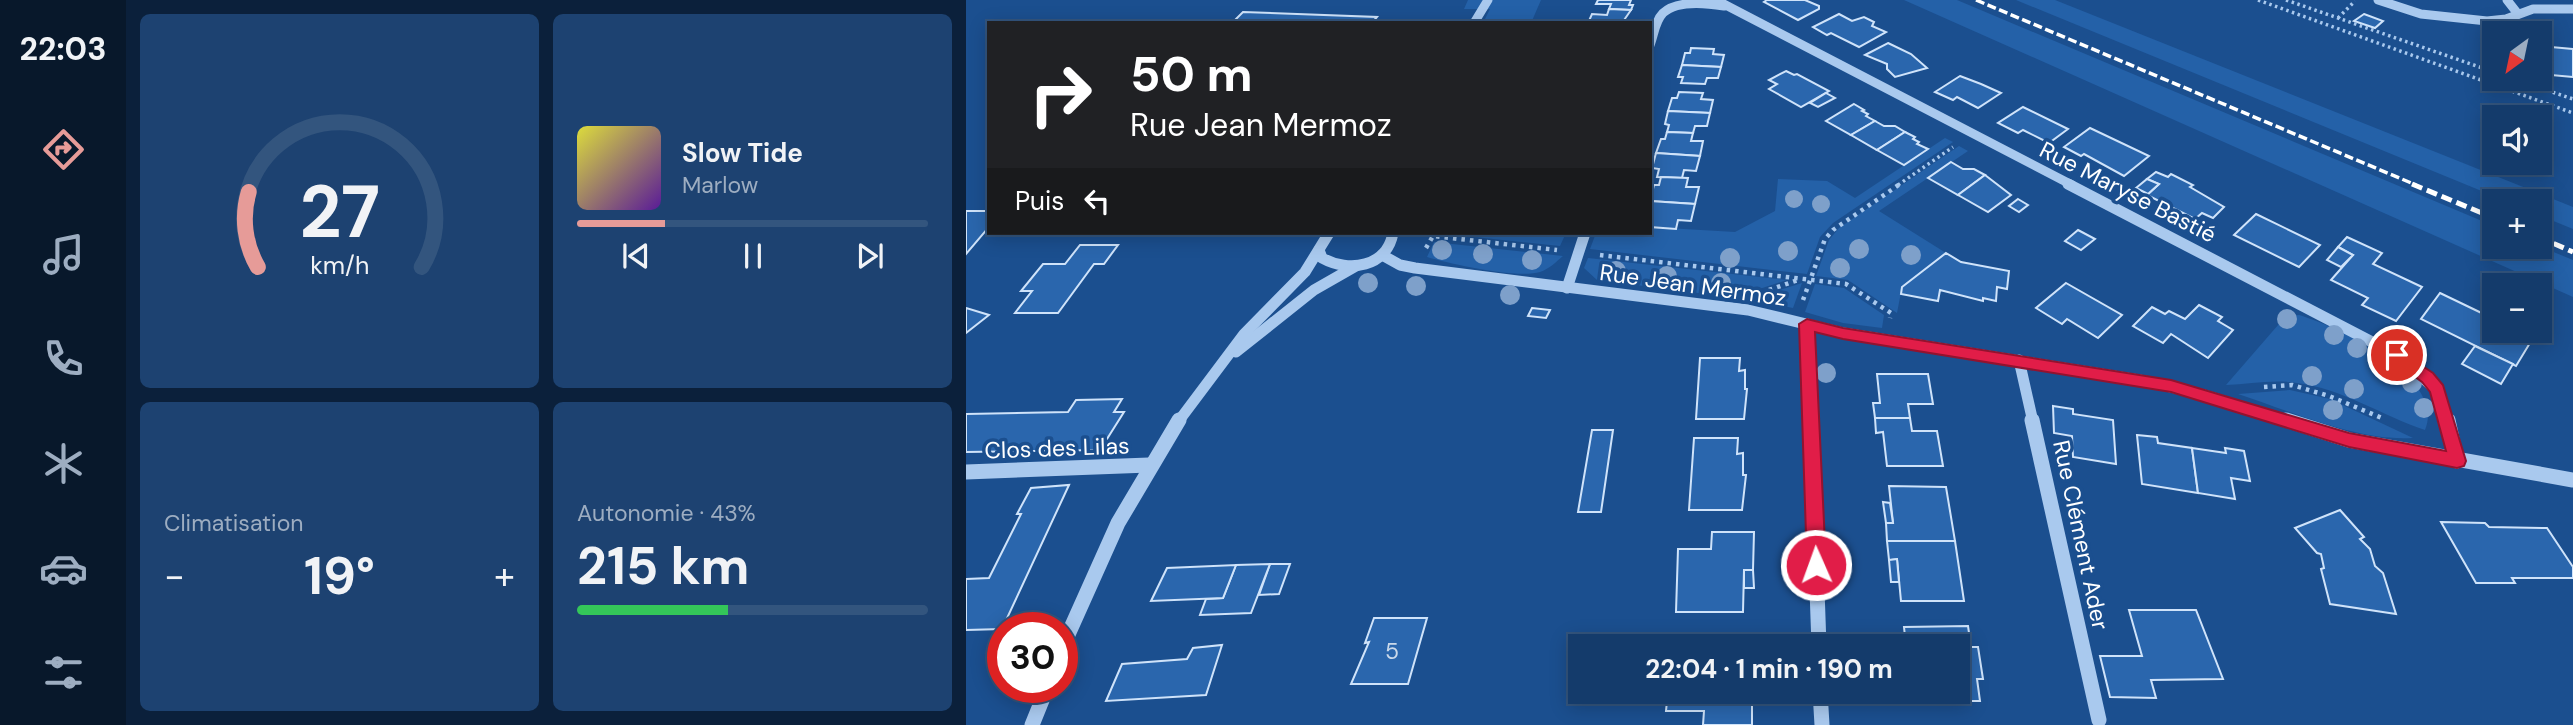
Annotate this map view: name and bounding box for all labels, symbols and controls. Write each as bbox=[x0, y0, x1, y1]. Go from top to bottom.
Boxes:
north arrow bbox=[2482, 21, 2552, 91]
map controls bbox=[2482, 21, 2552, 343]
text: 22:03 bbox=[20, 28, 106, 70]
text: 50 m bbox=[1130, 42, 1253, 106]
icon: right bbox=[1015, 49, 1106, 140]
text: Rue Jean Mermoz bbox=[1130, 104, 1392, 146]
button: sound bbox=[2482, 105, 2552, 175]
icon: directions bbox=[39, 125, 88, 174]
street label: Rue Maryse Bastié bbox=[2035, 135, 2221, 249]
text: Slow Tide bbox=[682, 136, 803, 170]
text: 27 bbox=[299, 165, 380, 260]
text: Marlow bbox=[682, 170, 758, 200]
icon: left bbox=[1078, 182, 1116, 220]
text: Puis bbox=[1015, 184, 1064, 218]
button: + bbox=[2482, 189, 2552, 259]
icon: music bbox=[39, 230, 88, 279]
icon: previous bbox=[617, 237, 655, 275]
icon: pause bbox=[734, 237, 772, 275]
icon: next bbox=[851, 237, 889, 275]
text: km/h bbox=[310, 249, 369, 282]
street label: Rue Jean Mermoz bbox=[1598, 257, 1788, 313]
button: − bbox=[2482, 273, 2552, 343]
pin bbox=[2367, 325, 2427, 385]
icon: phone bbox=[39, 334, 88, 383]
icon: arrive bbox=[2378, 336, 2416, 374]
street label: Clos des Lilas bbox=[984, 430, 1130, 466]
street label: Rue Clément Ader bbox=[2046, 437, 2116, 633]
icon: climate bbox=[39, 439, 88, 488]
text: Autonomie · 43% bbox=[577, 498, 755, 528]
text: Climatisation bbox=[164, 508, 303, 538]
position arrow bbox=[1779, 528, 1853, 602]
text: 215 km bbox=[577, 532, 749, 600]
text: 19° bbox=[304, 542, 375, 610]
icon: car bbox=[39, 544, 88, 593]
text: − bbox=[164, 551, 185, 601]
text: + bbox=[494, 551, 515, 601]
speed limit sign: 30 bbox=[987, 612, 1078, 703]
house number: 5 bbox=[1385, 636, 1399, 666]
icon: filters bbox=[39, 648, 88, 697]
text: 22:04 · 1 min · 190 m bbox=[1645, 652, 1893, 686]

